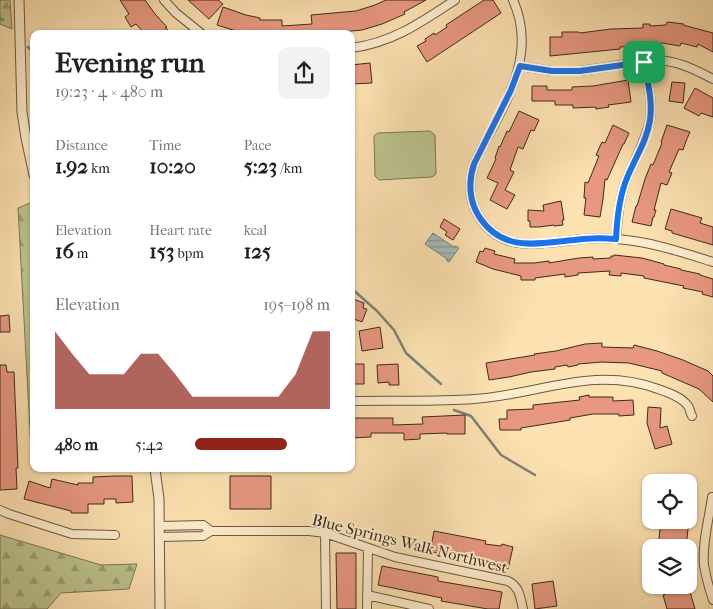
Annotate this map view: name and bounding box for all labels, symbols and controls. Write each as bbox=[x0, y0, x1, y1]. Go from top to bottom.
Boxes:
pin bbox=[623, 41, 665, 83]
text: Evening run bbox=[55, 46, 205, 79]
button: share bbox=[278, 47, 330, 99]
icon: arrive bbox=[630, 48, 658, 76]
text: 19:23 · 4 × 480 m bbox=[55, 82, 163, 101]
text: Distance bbox=[55, 137, 108, 154]
text: Time bbox=[149, 137, 181, 154]
text: Pace bbox=[244, 137, 272, 154]
text: 1.92 bbox=[55, 154, 88, 178]
text: 10:20 bbox=[149, 154, 196, 178]
text: 5:23 bbox=[244, 154, 277, 178]
text: km bbox=[88, 160, 110, 177]
text: /km bbox=[277, 160, 303, 177]
text: Elevation bbox=[55, 222, 112, 239]
text: Heart rate bbox=[149, 222, 212, 239]
text: kcal bbox=[244, 222, 267, 239]
text: 16 bbox=[55, 239, 74, 263]
text: 153 bbox=[149, 239, 174, 263]
text: 125 bbox=[244, 239, 271, 263]
text: m bbox=[74, 245, 88, 262]
text: bpm bbox=[174, 245, 204, 262]
text: Elevation bbox=[55, 295, 120, 314]
text: 195–198 m bbox=[263, 295, 330, 314]
text: 480 m bbox=[55, 435, 98, 454]
text: 5:42 bbox=[135, 435, 163, 454]
map controls bbox=[642, 474, 697, 594]
button: locate bbox=[642, 474, 697, 529]
street label: Blue Springs Walk Northwest bbox=[310, 510, 510, 577]
button: layers bbox=[642, 539, 697, 594]

